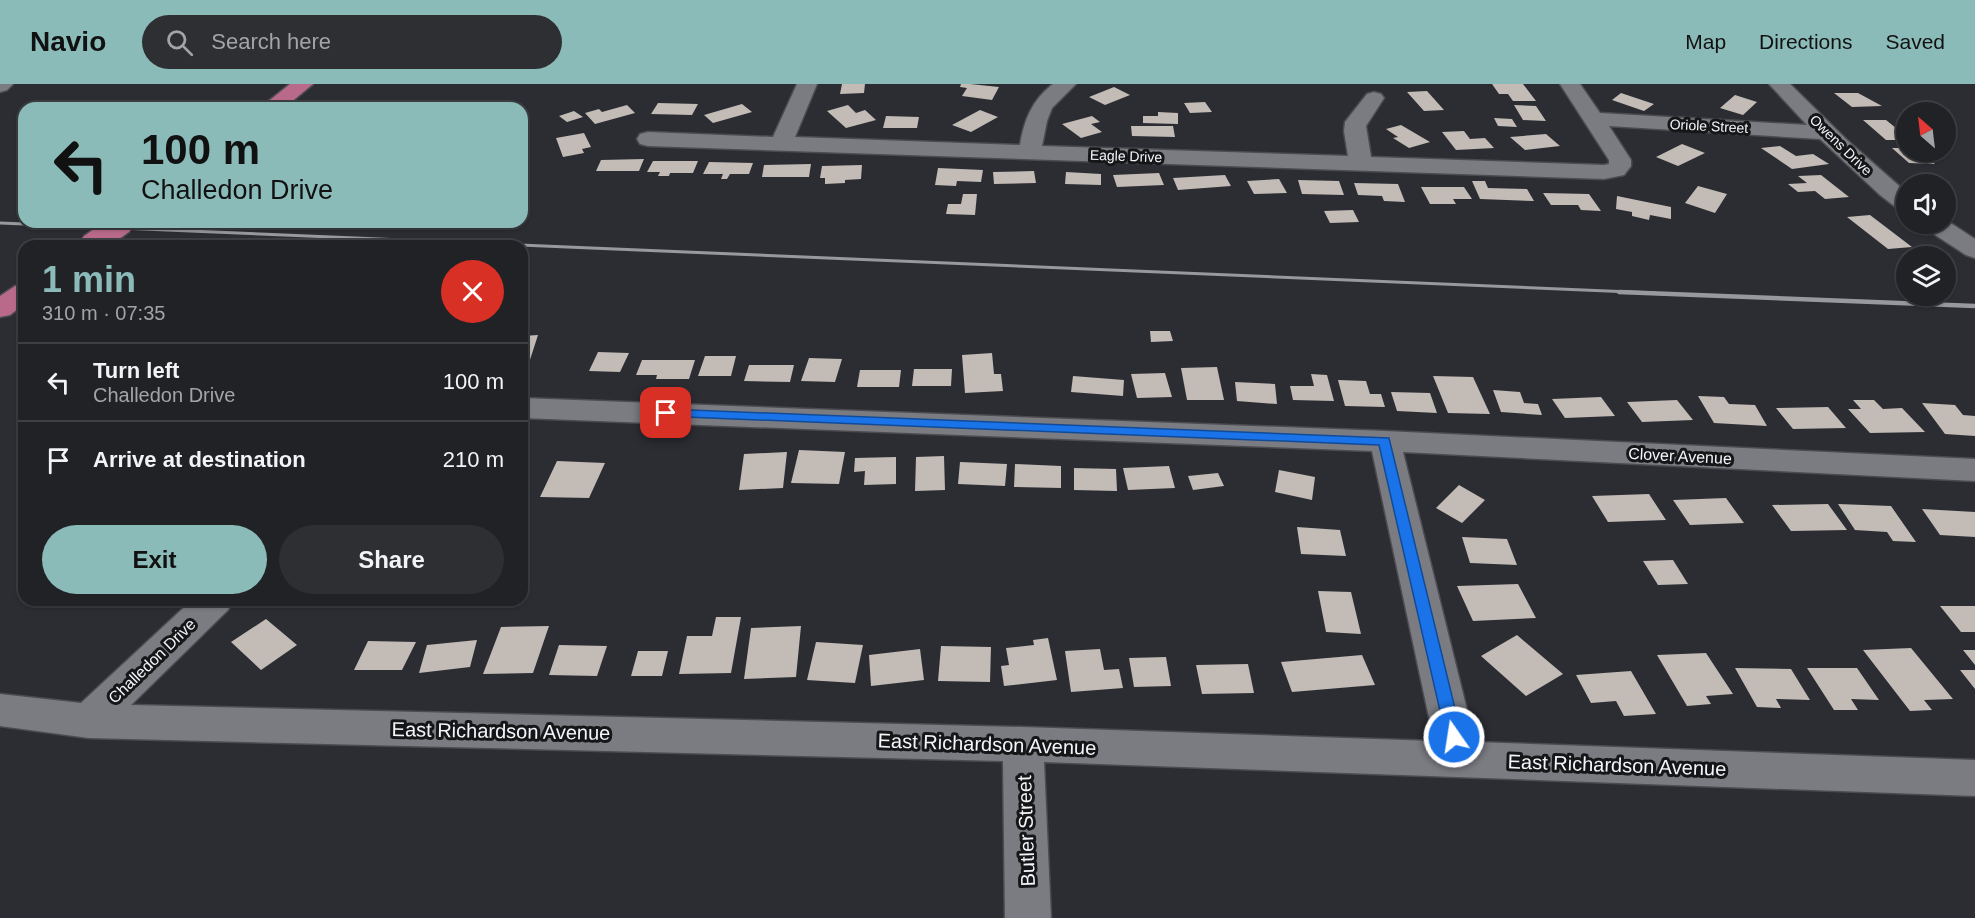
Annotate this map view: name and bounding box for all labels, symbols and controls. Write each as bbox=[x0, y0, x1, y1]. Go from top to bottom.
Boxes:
search box bbox=[142, 15, 562, 69]
text: Navio bbox=[30, 26, 106, 57]
icon: search bbox=[163, 26, 196, 59]
text: Search here bbox=[211, 29, 331, 54]
text: Map bbox=[1685, 30, 1726, 53]
text: Directions bbox=[1759, 30, 1852, 53]
text: Saved bbox=[1885, 30, 1945, 53]
north arrow bbox=[1896, 102, 1956, 162]
map controls bbox=[1896, 102, 1956, 306]
street label: Owens Drive bbox=[1807, 111, 1876, 179]
street label: Oriole Street bbox=[1669, 116, 1749, 136]
icon: left bbox=[42, 126, 120, 204]
text: 100 m bbox=[141, 126, 260, 173]
street label: Eagle Drive bbox=[1090, 147, 1163, 165]
button: sound bbox=[1896, 174, 1956, 234]
text: Challedon Drive bbox=[141, 175, 333, 205]
button: layers bbox=[1896, 246, 1956, 306]
text: 1 min bbox=[42, 259, 136, 300]
button: close bbox=[441, 260, 504, 323]
text: 310 m · 07:35 bbox=[42, 302, 165, 324]
text: Turn left bbox=[93, 358, 179, 383]
icon: left bbox=[42, 366, 75, 399]
text: 100 m bbox=[443, 369, 504, 394]
text: Challedon Drive bbox=[93, 384, 235, 406]
pin bbox=[640, 387, 691, 438]
icon: arrive bbox=[649, 396, 682, 429]
icon: arrive bbox=[42, 444, 75, 477]
street label: Clover Avenue bbox=[1628, 445, 1732, 467]
text: Arrive at destination bbox=[93, 447, 306, 472]
text: 210 m bbox=[443, 447, 504, 472]
button: Exit bbox=[42, 525, 267, 594]
button: Share bbox=[279, 525, 504, 594]
street label: Challedon Drive bbox=[105, 615, 199, 707]
position arrow bbox=[1422, 705, 1486, 769]
street label: East Richardson Avenue bbox=[391, 718, 611, 744]
street label: East Richardson Avenue bbox=[877, 729, 1097, 759]
street label: East Richardson Avenue bbox=[1507, 750, 1727, 780]
street label: Butler Street bbox=[1013, 775, 1039, 887]

